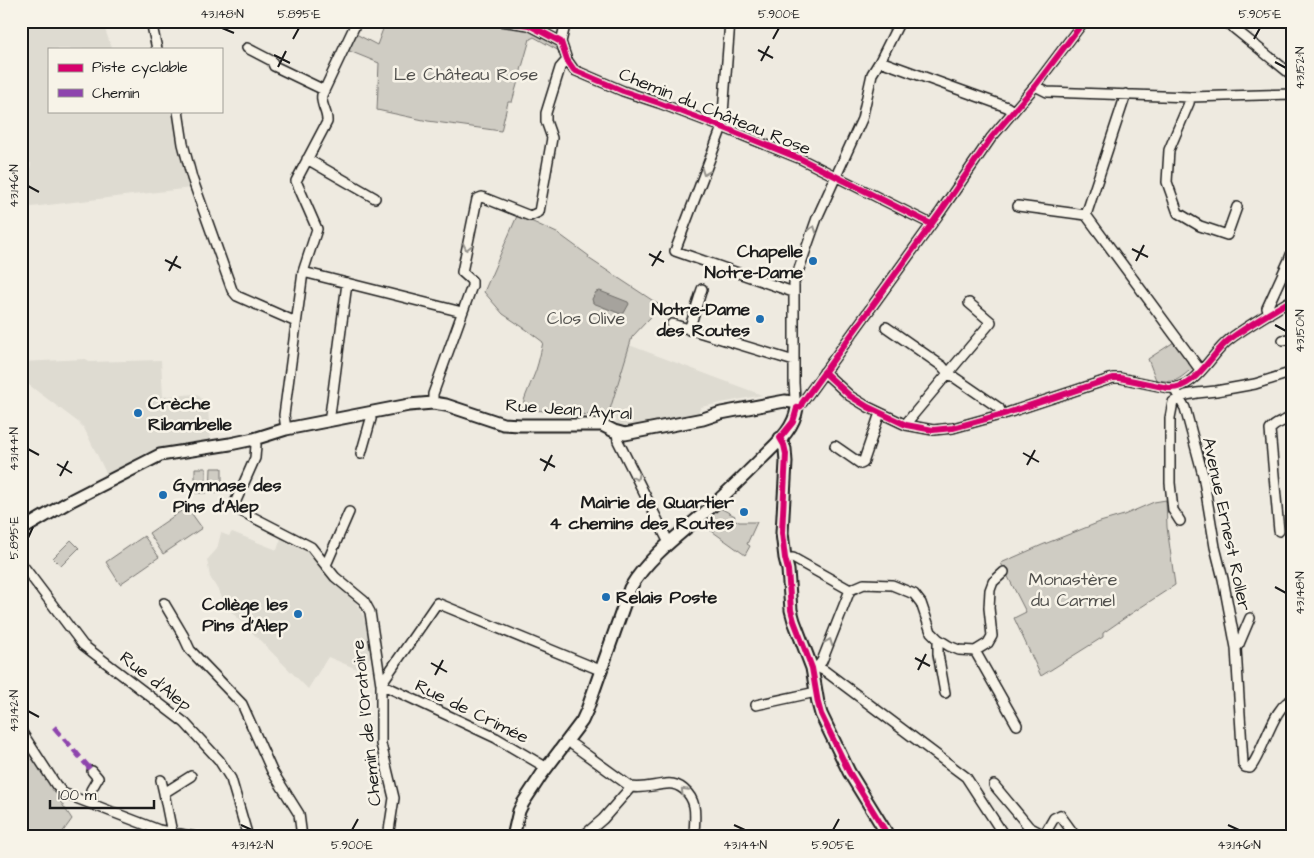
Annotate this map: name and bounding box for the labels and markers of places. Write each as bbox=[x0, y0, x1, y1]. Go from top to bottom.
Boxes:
place label: Chapelle Notre-Dame bbox=[704, 239, 803, 285]
marker: Chapelle Notre-Dame bbox=[807, 255, 819, 267]
place label: Notre-Dame des Routes bbox=[651, 297, 750, 343]
marker: Notre-Dame des Routes bbox=[754, 313, 766, 325]
place label: Crèche Ribambelle bbox=[148, 391, 232, 437]
marker: Crèche Ribambelle bbox=[132, 407, 144, 419]
place label: Gymnase des Pins d'Alep bbox=[173, 473, 282, 519]
marker: Gymnase des Pins d'Alep bbox=[157, 489, 169, 501]
place label: Mairie de Quartier 4 chemins des Routes bbox=[549, 490, 734, 536]
marker: Mairie de Quartier 4 chemins des Routes bbox=[738, 506, 750, 518]
place label: Relais Poste bbox=[616, 585, 717, 610]
marker: Relais Poste bbox=[600, 591, 612, 603]
place label: Collège les Pins d'Alep bbox=[202, 592, 288, 638]
marker: Collège les Pins d'Alep bbox=[292, 608, 304, 620]

